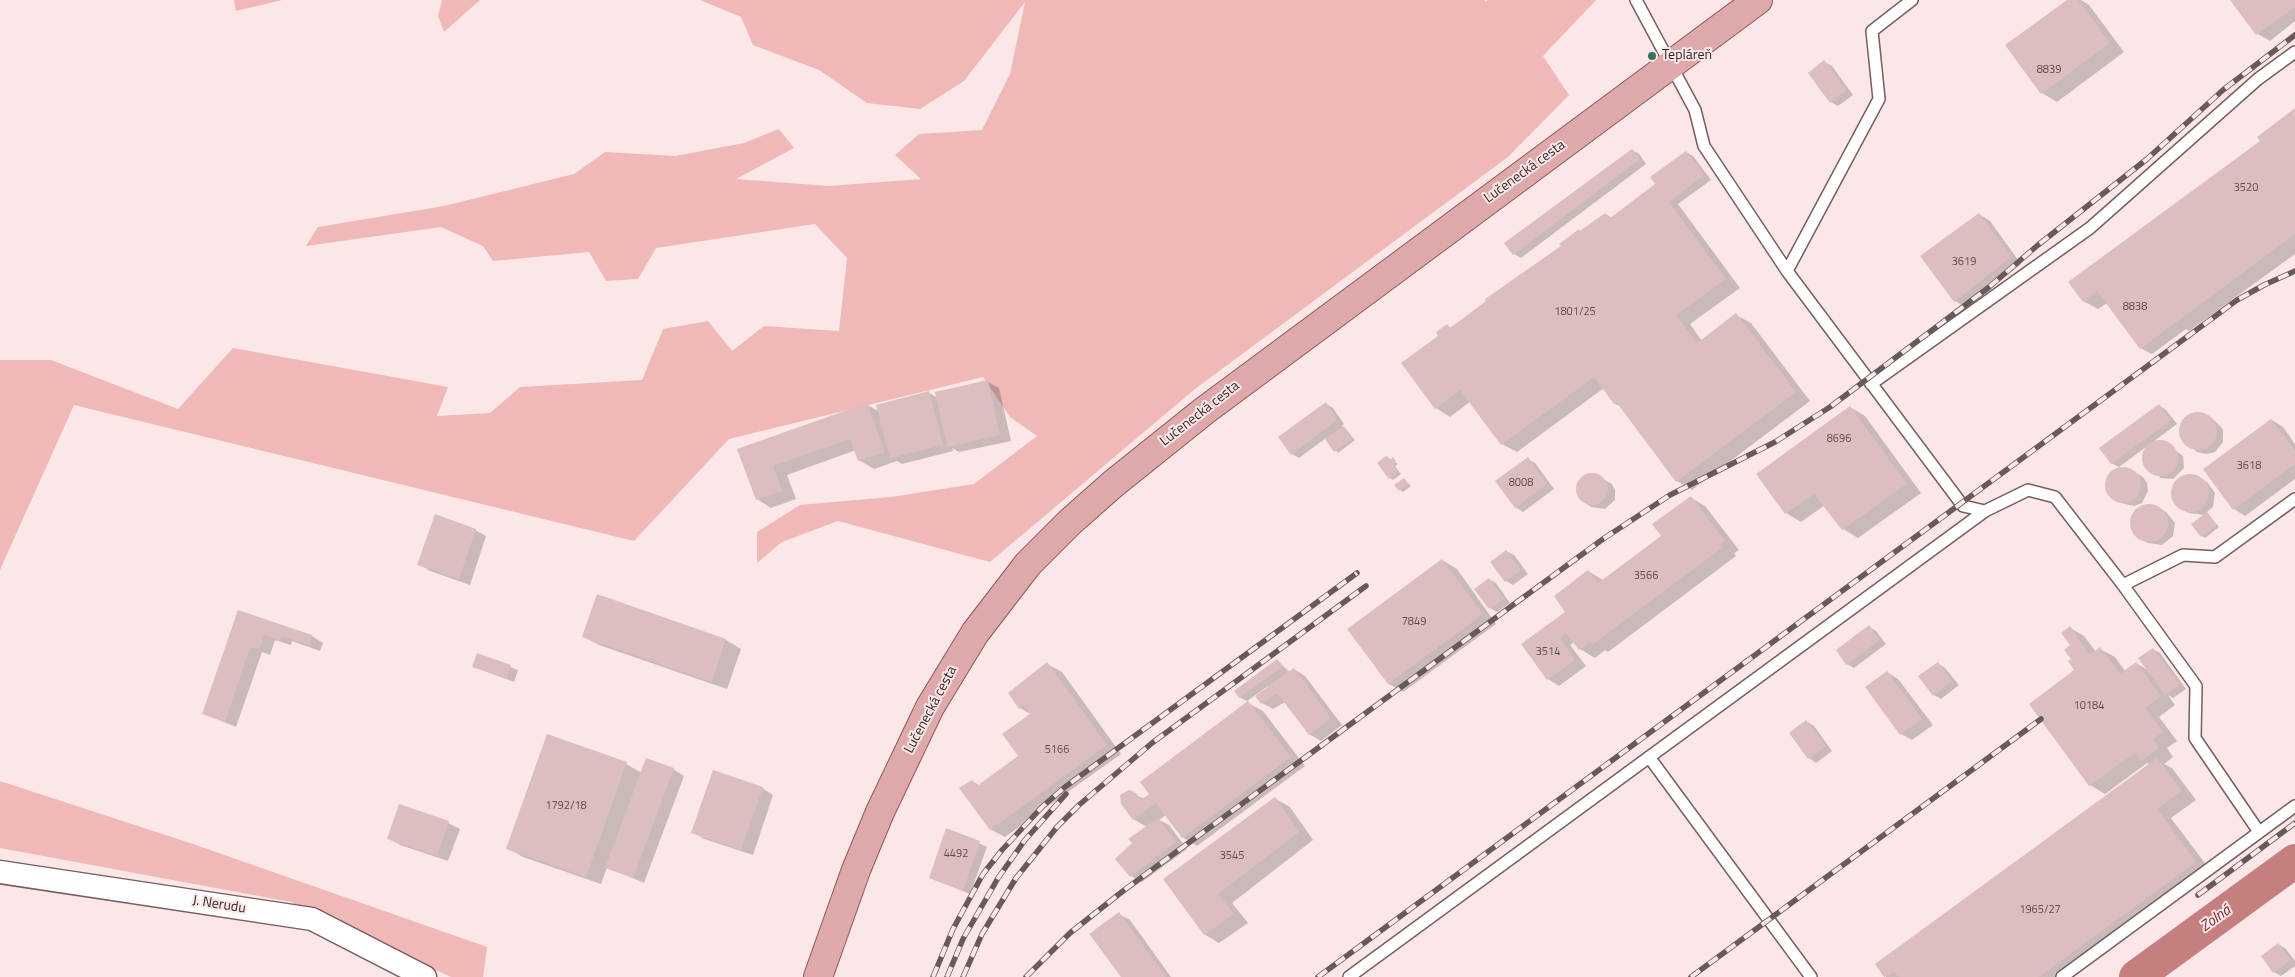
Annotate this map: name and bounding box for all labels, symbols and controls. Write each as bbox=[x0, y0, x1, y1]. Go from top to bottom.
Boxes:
place label: Tepláreň bbox=[1662, 48, 1712, 64]
marker: Tepláreň bbox=[1646, 50, 1658, 62]
house number: 8839 bbox=[2037, 63, 2061, 77]
street label: Lučenecká cesta bbox=[1481, 137, 1569, 207]
house number: 3520 bbox=[2234, 181, 2258, 195]
house number: 3619 bbox=[1952, 255, 1976, 269]
house number: 8838 bbox=[2123, 300, 2147, 314]
house number: 1801/25 bbox=[1554, 305, 1596, 319]
street label: Lučenecká cesta bbox=[1157, 378, 1243, 450]
house number: 8696 bbox=[1827, 432, 1851, 446]
house number: 3618 bbox=[2237, 459, 2261, 473]
house number: 8008 bbox=[1509, 476, 1533, 490]
house number: 3566 bbox=[1634, 569, 1658, 583]
house number: 7849 bbox=[1402, 615, 1426, 629]
house number: 3514 bbox=[1536, 645, 1560, 659]
street label: Lučenecká cesta bbox=[901, 664, 961, 756]
house number: 10184 bbox=[2074, 699, 2104, 713]
house number: 5166 bbox=[1045, 743, 1069, 757]
house number: 1792/18 bbox=[545, 799, 587, 813]
house number: 4492 bbox=[944, 847, 968, 861]
house number: 3545 bbox=[1220, 849, 1244, 863]
street label: J. Nerudu bbox=[191, 893, 247, 917]
water label: Zolná bbox=[2197, 902, 2235, 936]
house number: 1965/27 bbox=[2019, 903, 2061, 917]

